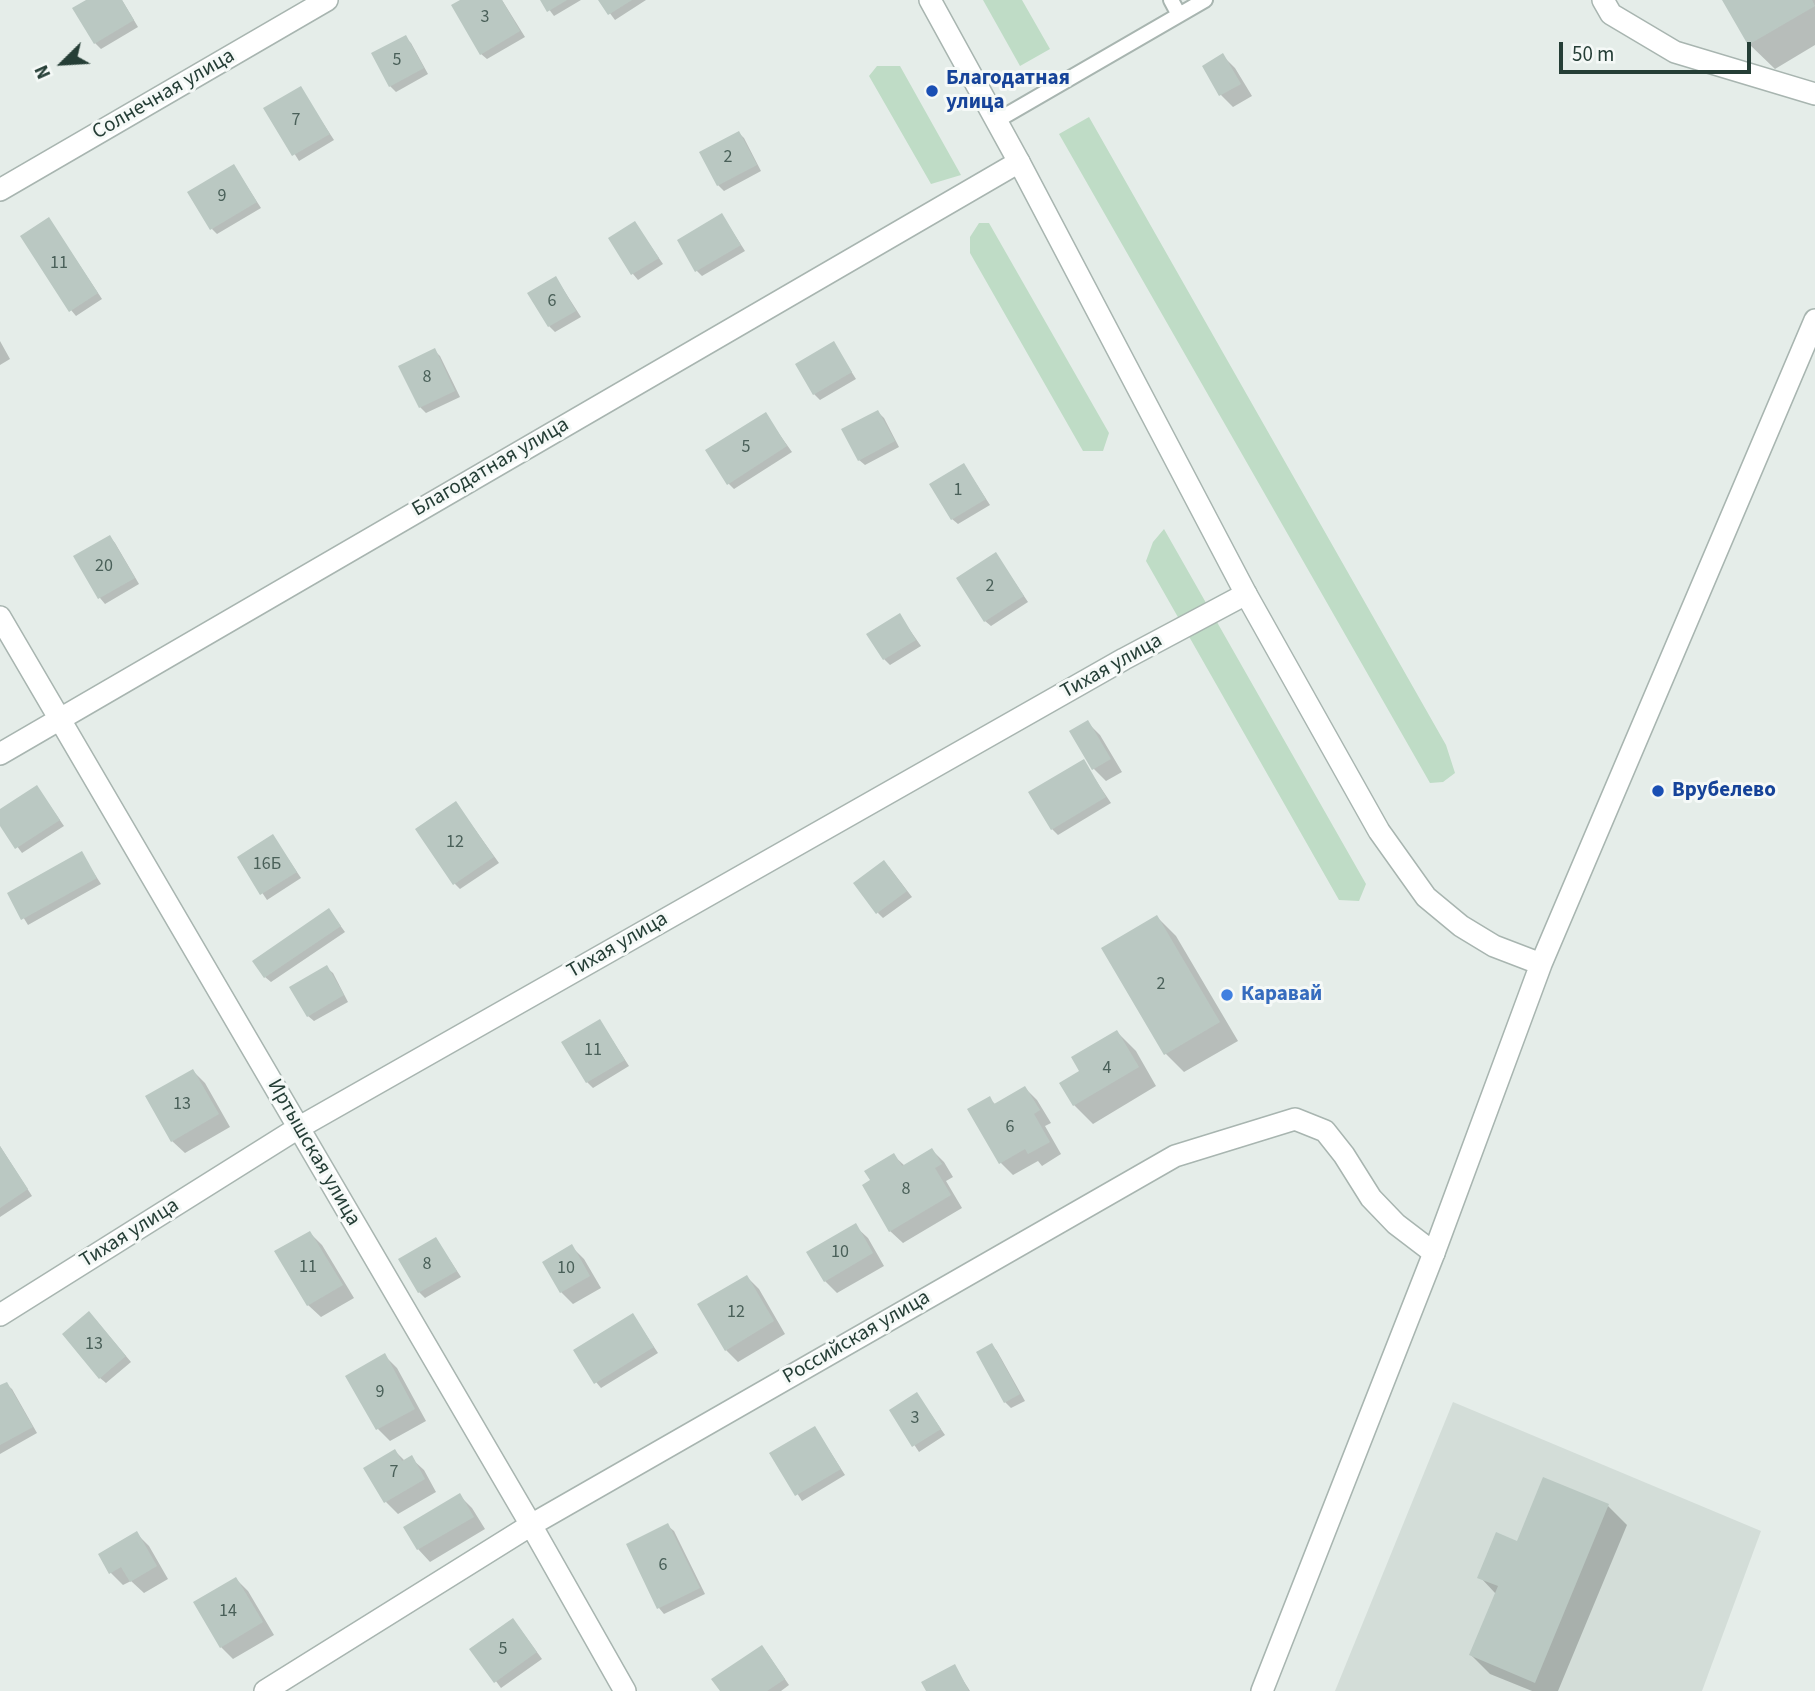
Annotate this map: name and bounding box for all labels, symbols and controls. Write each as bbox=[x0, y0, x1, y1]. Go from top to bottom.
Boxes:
house number: 3 bbox=[481, 7, 489, 29]
north arrow bbox=[28, 28, 98, 98]
scale bar bbox=[1563, 28, 1756, 72]
text: 50 m bbox=[1572, 39, 1614, 69]
street label: Солнечная улица bbox=[88, 44, 240, 146]
house number: 5 bbox=[393, 50, 401, 72]
text: N bbox=[28, 60, 58, 83]
place label: Благодатная улица bbox=[946, 66, 1070, 116]
marker: Благодатная улица bbox=[924, 83, 940, 99]
house number: 7 bbox=[292, 110, 300, 132]
house number: 2 bbox=[724, 147, 732, 169]
house number: 9 bbox=[218, 186, 226, 208]
house number: 11 bbox=[50, 253, 68, 275]
house number: 6 bbox=[548, 291, 556, 313]
house number: 8 bbox=[423, 367, 431, 389]
street label: Благодатная улица bbox=[408, 413, 574, 523]
house number: 5 bbox=[742, 437, 750, 459]
house number: 1 bbox=[954, 480, 962, 502]
house number: 20 bbox=[95, 556, 113, 578]
house number: 2 bbox=[986, 576, 994, 598]
street label: Тихая улица bbox=[1057, 629, 1167, 705]
place label: Врубелево bbox=[1672, 778, 1776, 804]
marker: Врубелево bbox=[1650, 783, 1666, 799]
house number: 12 bbox=[446, 832, 464, 854]
house number: 16Б bbox=[253, 854, 281, 876]
street label: Тихая улица bbox=[563, 907, 673, 985]
house number: 2 bbox=[1157, 974, 1165, 996]
place label: Каравай bbox=[1241, 982, 1322, 1008]
marker: Каравай bbox=[1219, 987, 1235, 1003]
house number: 11 bbox=[584, 1040, 602, 1062]
house number: 4 bbox=[1103, 1058, 1111, 1080]
street label: Иртышская улица bbox=[261, 1075, 365, 1231]
house number: 13 bbox=[173, 1094, 191, 1116]
house number: 6 bbox=[1006, 1117, 1014, 1139]
house number: 8 bbox=[902, 1179, 910, 1201]
street label: Тихая улица bbox=[76, 1194, 184, 1274]
house number: 10 bbox=[831, 1242, 849, 1264]
house number: 8 bbox=[423, 1254, 431, 1276]
house number: 11 bbox=[299, 1257, 317, 1279]
house number: 10 bbox=[557, 1258, 575, 1280]
street label: Российская улица bbox=[779, 1286, 935, 1390]
house number: 12 bbox=[727, 1302, 745, 1324]
house number: 13 bbox=[85, 1334, 103, 1356]
house number: 9 bbox=[376, 1382, 384, 1404]
house number: 3 bbox=[911, 1408, 919, 1430]
house number: 7 bbox=[390, 1462, 398, 1484]
house number: 6 bbox=[659, 1555, 667, 1577]
house number: 14 bbox=[219, 1601, 237, 1623]
house number: 5 bbox=[499, 1639, 507, 1661]

